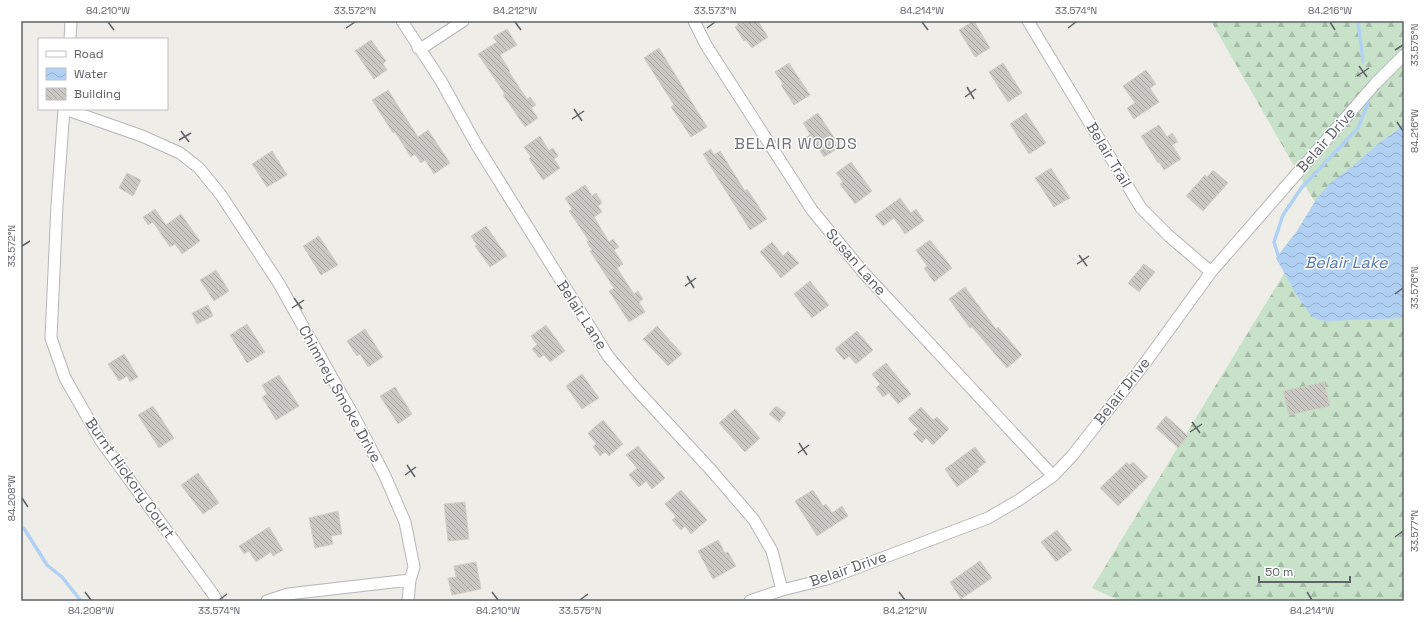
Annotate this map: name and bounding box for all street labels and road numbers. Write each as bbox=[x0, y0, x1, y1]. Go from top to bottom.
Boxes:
street label: Belair Drive bbox=[1292, 103, 1359, 176]
street label: Belair Trail bbox=[1082, 119, 1136, 191]
street label: Susan Lane bbox=[822, 224, 891, 299]
street label: Belair Lane bbox=[553, 276, 612, 353]
street label: Chimney Smoke Drive bbox=[295, 322, 386, 466]
street label: Belair Drive bbox=[1089, 353, 1154, 428]
street label: Burnt Hickory Court bbox=[82, 414, 179, 542]
street label: Belair Drive bbox=[807, 546, 889, 591]

